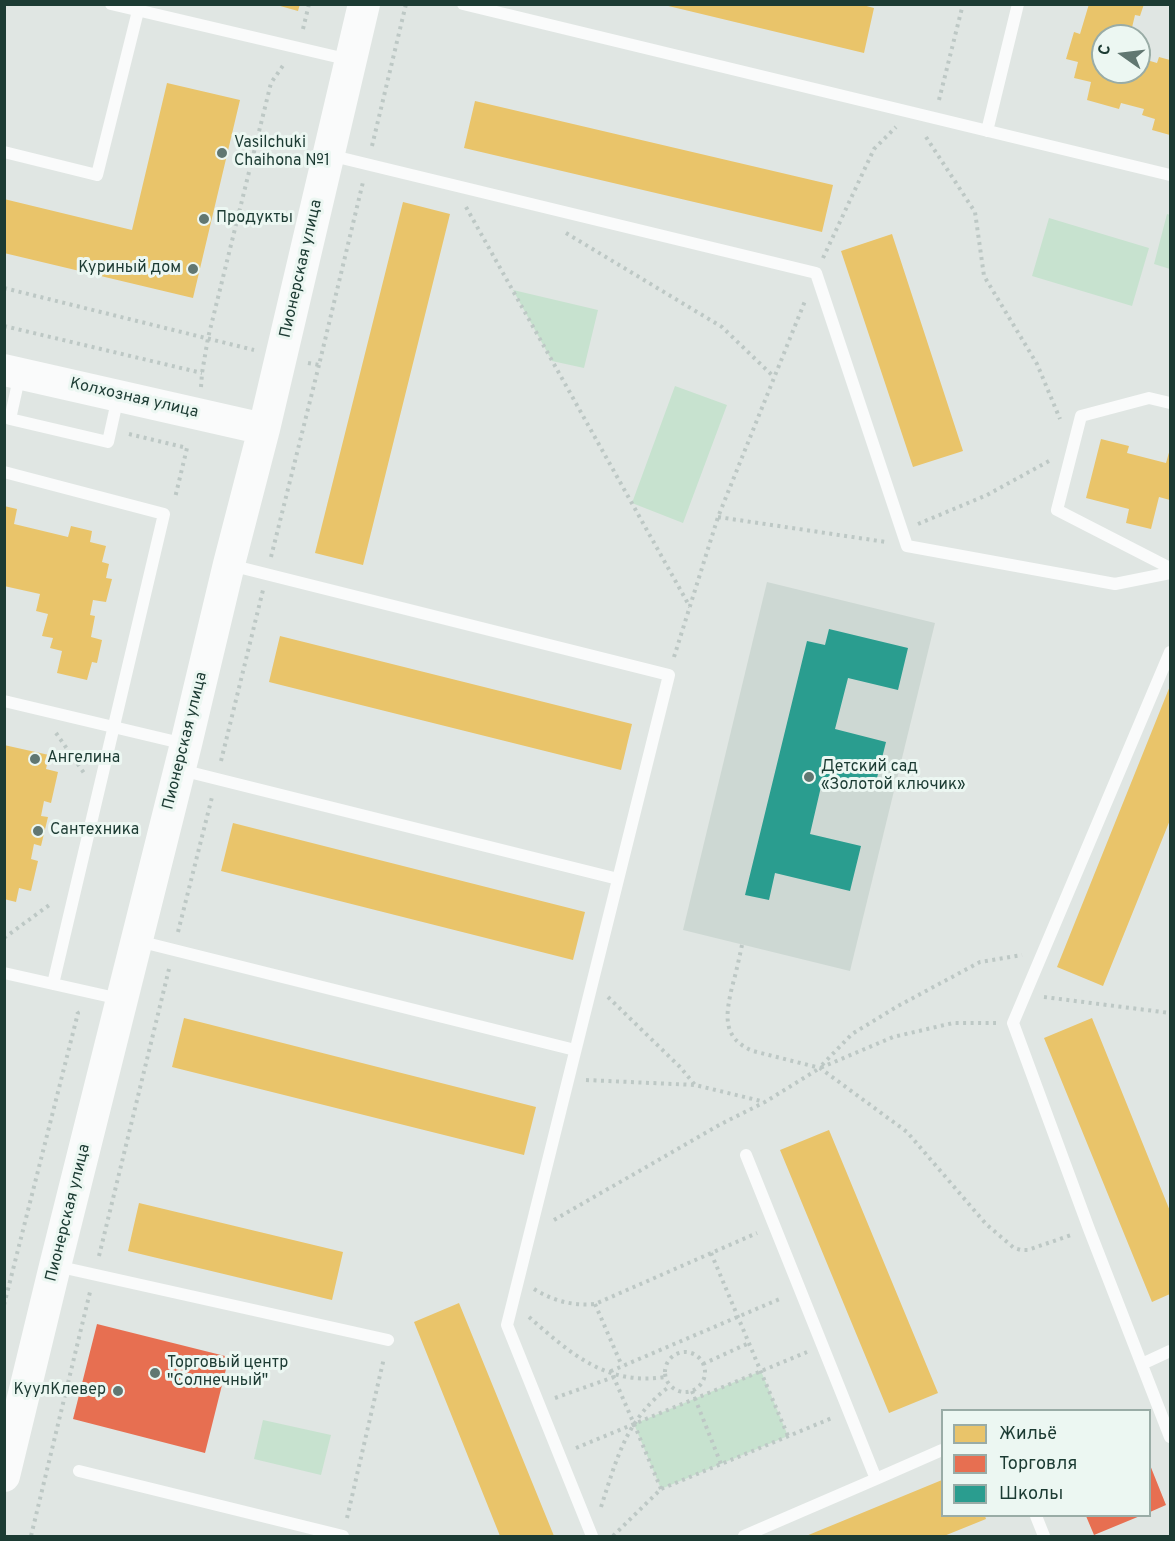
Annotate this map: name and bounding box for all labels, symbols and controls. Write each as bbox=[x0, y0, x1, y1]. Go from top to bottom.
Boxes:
north arrow bbox=[1091, 24, 1151, 84]
text: С bbox=[1095, 43, 1116, 58]
place label: Vasilchuki Chaihona №1 bbox=[234, 134, 330, 172]
marker: Vasilchuki Chaihona №1 bbox=[215, 146, 229, 160]
street label: Пионерская улица bbox=[277, 198, 327, 340]
place label: Продукты bbox=[216, 209, 293, 229]
marker: Продукты bbox=[197, 212, 211, 226]
place label: Куриный дом bbox=[78, 259, 181, 279]
marker: Куриный дом bbox=[186, 262, 200, 276]
street label: Колхозная улица bbox=[68, 375, 200, 423]
street label: Пионерская улица bbox=[160, 670, 212, 812]
place label: Ангелина bbox=[47, 749, 120, 769]
marker: Ангелина bbox=[28, 752, 42, 766]
place label: Детский сад «Золотой ключик» bbox=[821, 758, 965, 796]
marker: Детский сад «Золотой ключик» bbox=[802, 770, 816, 784]
place label: Сантехника bbox=[50, 821, 139, 841]
marker: Сантехника bbox=[31, 824, 45, 838]
street label: Пионерская улица bbox=[43, 1142, 95, 1284]
place label: Торговый центр "Солнечный" bbox=[167, 1354, 288, 1392]
marker: Торговый центр "Солнечный" bbox=[148, 1366, 162, 1380]
place label: КуулКлевер bbox=[13, 1381, 106, 1401]
marker: КуулКлевер bbox=[111, 1384, 125, 1398]
legend bbox=[941, 1409, 1151, 1517]
text: Жильё bbox=[999, 1423, 1057, 1446]
text: Торговля bbox=[999, 1453, 1077, 1476]
text: Школы bbox=[999, 1483, 1063, 1506]

